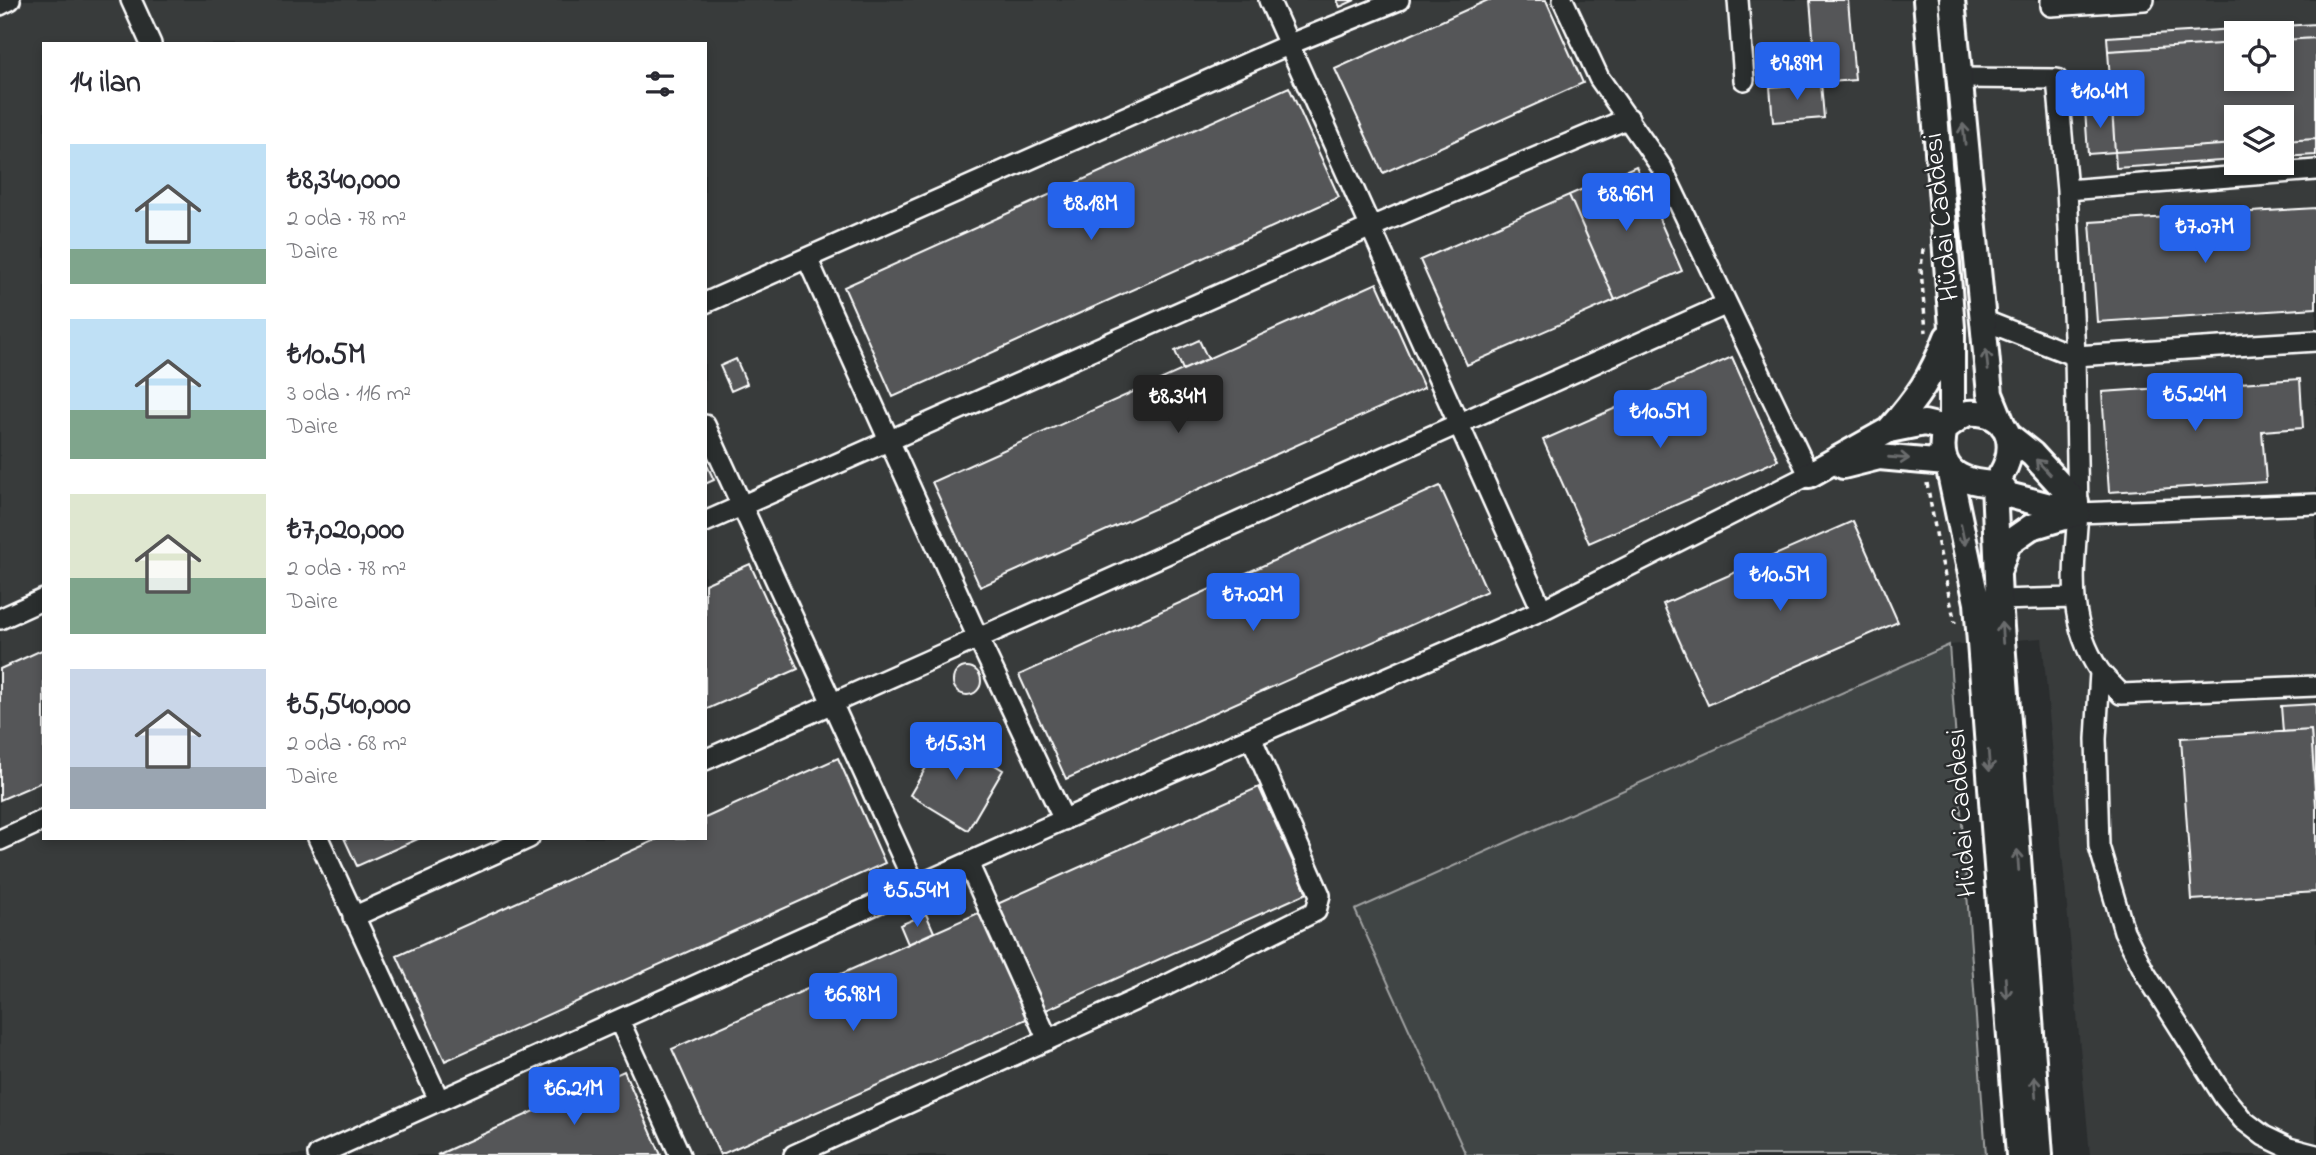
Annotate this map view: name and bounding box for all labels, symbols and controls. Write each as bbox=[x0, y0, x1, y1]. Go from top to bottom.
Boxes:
map controls bbox=[2224, 21, 2294, 175]
button: locate bbox=[2224, 21, 2294, 91]
pin: ₺9.89M bbox=[1740, 42, 1854, 102]
text: ₺9.89M bbox=[1771, 48, 1823, 81]
text: 14 ilan bbox=[70, 62, 141, 106]
icon: filters bbox=[641, 65, 679, 103]
pin: ₺10.4M bbox=[2043, 71, 2157, 130]
text: ₺10.4M bbox=[2072, 76, 2128, 109]
button: layers bbox=[2224, 105, 2294, 175]
one-way arrow bbox=[1957, 123, 1970, 146]
street label: Hüdai Caddesi bbox=[1914, 131, 1972, 303]
text: ₺8,340,000 bbox=[287, 159, 400, 203]
icon: home bbox=[126, 172, 210, 256]
pin: ₺8.96M bbox=[1569, 174, 1683, 233]
text: ₺8.96M bbox=[1598, 179, 1654, 212]
pin: ₺8.18M bbox=[1034, 182, 1148, 242]
text: ₺8.18M bbox=[1064, 188, 1118, 221]
text: 2 oda · 78 m² bbox=[287, 203, 406, 236]
pin: ₺7.07M bbox=[2148, 205, 2262, 265]
text: ₺7.07M bbox=[2176, 211, 2235, 244]
text: Daire bbox=[287, 236, 338, 269]
text: ₺10.5M bbox=[287, 334, 366, 378]
icon: home bbox=[126, 347, 210, 431]
one-way arrow bbox=[1980, 349, 1993, 372]
pin: ₺5.24M bbox=[2138, 374, 2252, 433]
pin: ₺8.34M bbox=[1121, 376, 1235, 435]
text: 3 oda · 116 m² bbox=[287, 378, 411, 411]
text: ₺5.24M bbox=[2163, 379, 2227, 412]
text: ₺8.34M bbox=[1149, 381, 1207, 414]
pin: ₺10.5M bbox=[1603, 391, 1717, 450]
text: ₺10.5M bbox=[1630, 396, 1690, 429]
text: Daire bbox=[287, 411, 338, 444]
one-way arrow bbox=[1887, 452, 1910, 465]
one-way arrow bbox=[2035, 459, 2052, 476]
text: ₺7,020,000 bbox=[287, 509, 404, 553]
icon: home bbox=[126, 522, 210, 606]
one-way arrow bbox=[1957, 523, 1971, 546]
text: 2 oda · 78 m² bbox=[287, 553, 406, 586]
pin: ₺10.5M bbox=[1723, 554, 1837, 613]
text: ₺10.5M bbox=[1750, 559, 1810, 592]
pin: ₺7.02M bbox=[1196, 574, 1310, 633]
text: ₺7.02M bbox=[1223, 579, 1283, 612]
text: Daire bbox=[287, 586, 338, 619]
one-way arrow bbox=[1995, 622, 2008, 645]
text: ₺5,540,000 bbox=[287, 684, 411, 728]
icon: home bbox=[126, 697, 210, 781]
pin: ₺15.3M bbox=[899, 722, 1013, 782]
street label: Hüdai Caddesi bbox=[1937, 727, 1989, 899]
text: 2 oda · 68 m² bbox=[287, 728, 407, 761]
text: ₺15.3M bbox=[926, 728, 986, 761]
one-way arrow bbox=[1983, 749, 1996, 772]
text: Daire bbox=[287, 761, 338, 794]
one-way arrow bbox=[2011, 849, 2024, 872]
pin: ₺5.54M bbox=[860, 870, 974, 929]
text: ₺5.54M bbox=[884, 875, 950, 908]
pin: ₺6.98M bbox=[796, 974, 910, 1033]
one-way arrow bbox=[2000, 976, 2013, 999]
text: ₺6.98M bbox=[825, 979, 881, 1012]
pin: ₺6.21M bbox=[517, 1068, 631, 1127]
text: ₺6.21M bbox=[545, 1073, 603, 1106]
one-way arrow bbox=[2028, 1076, 2041, 1099]

